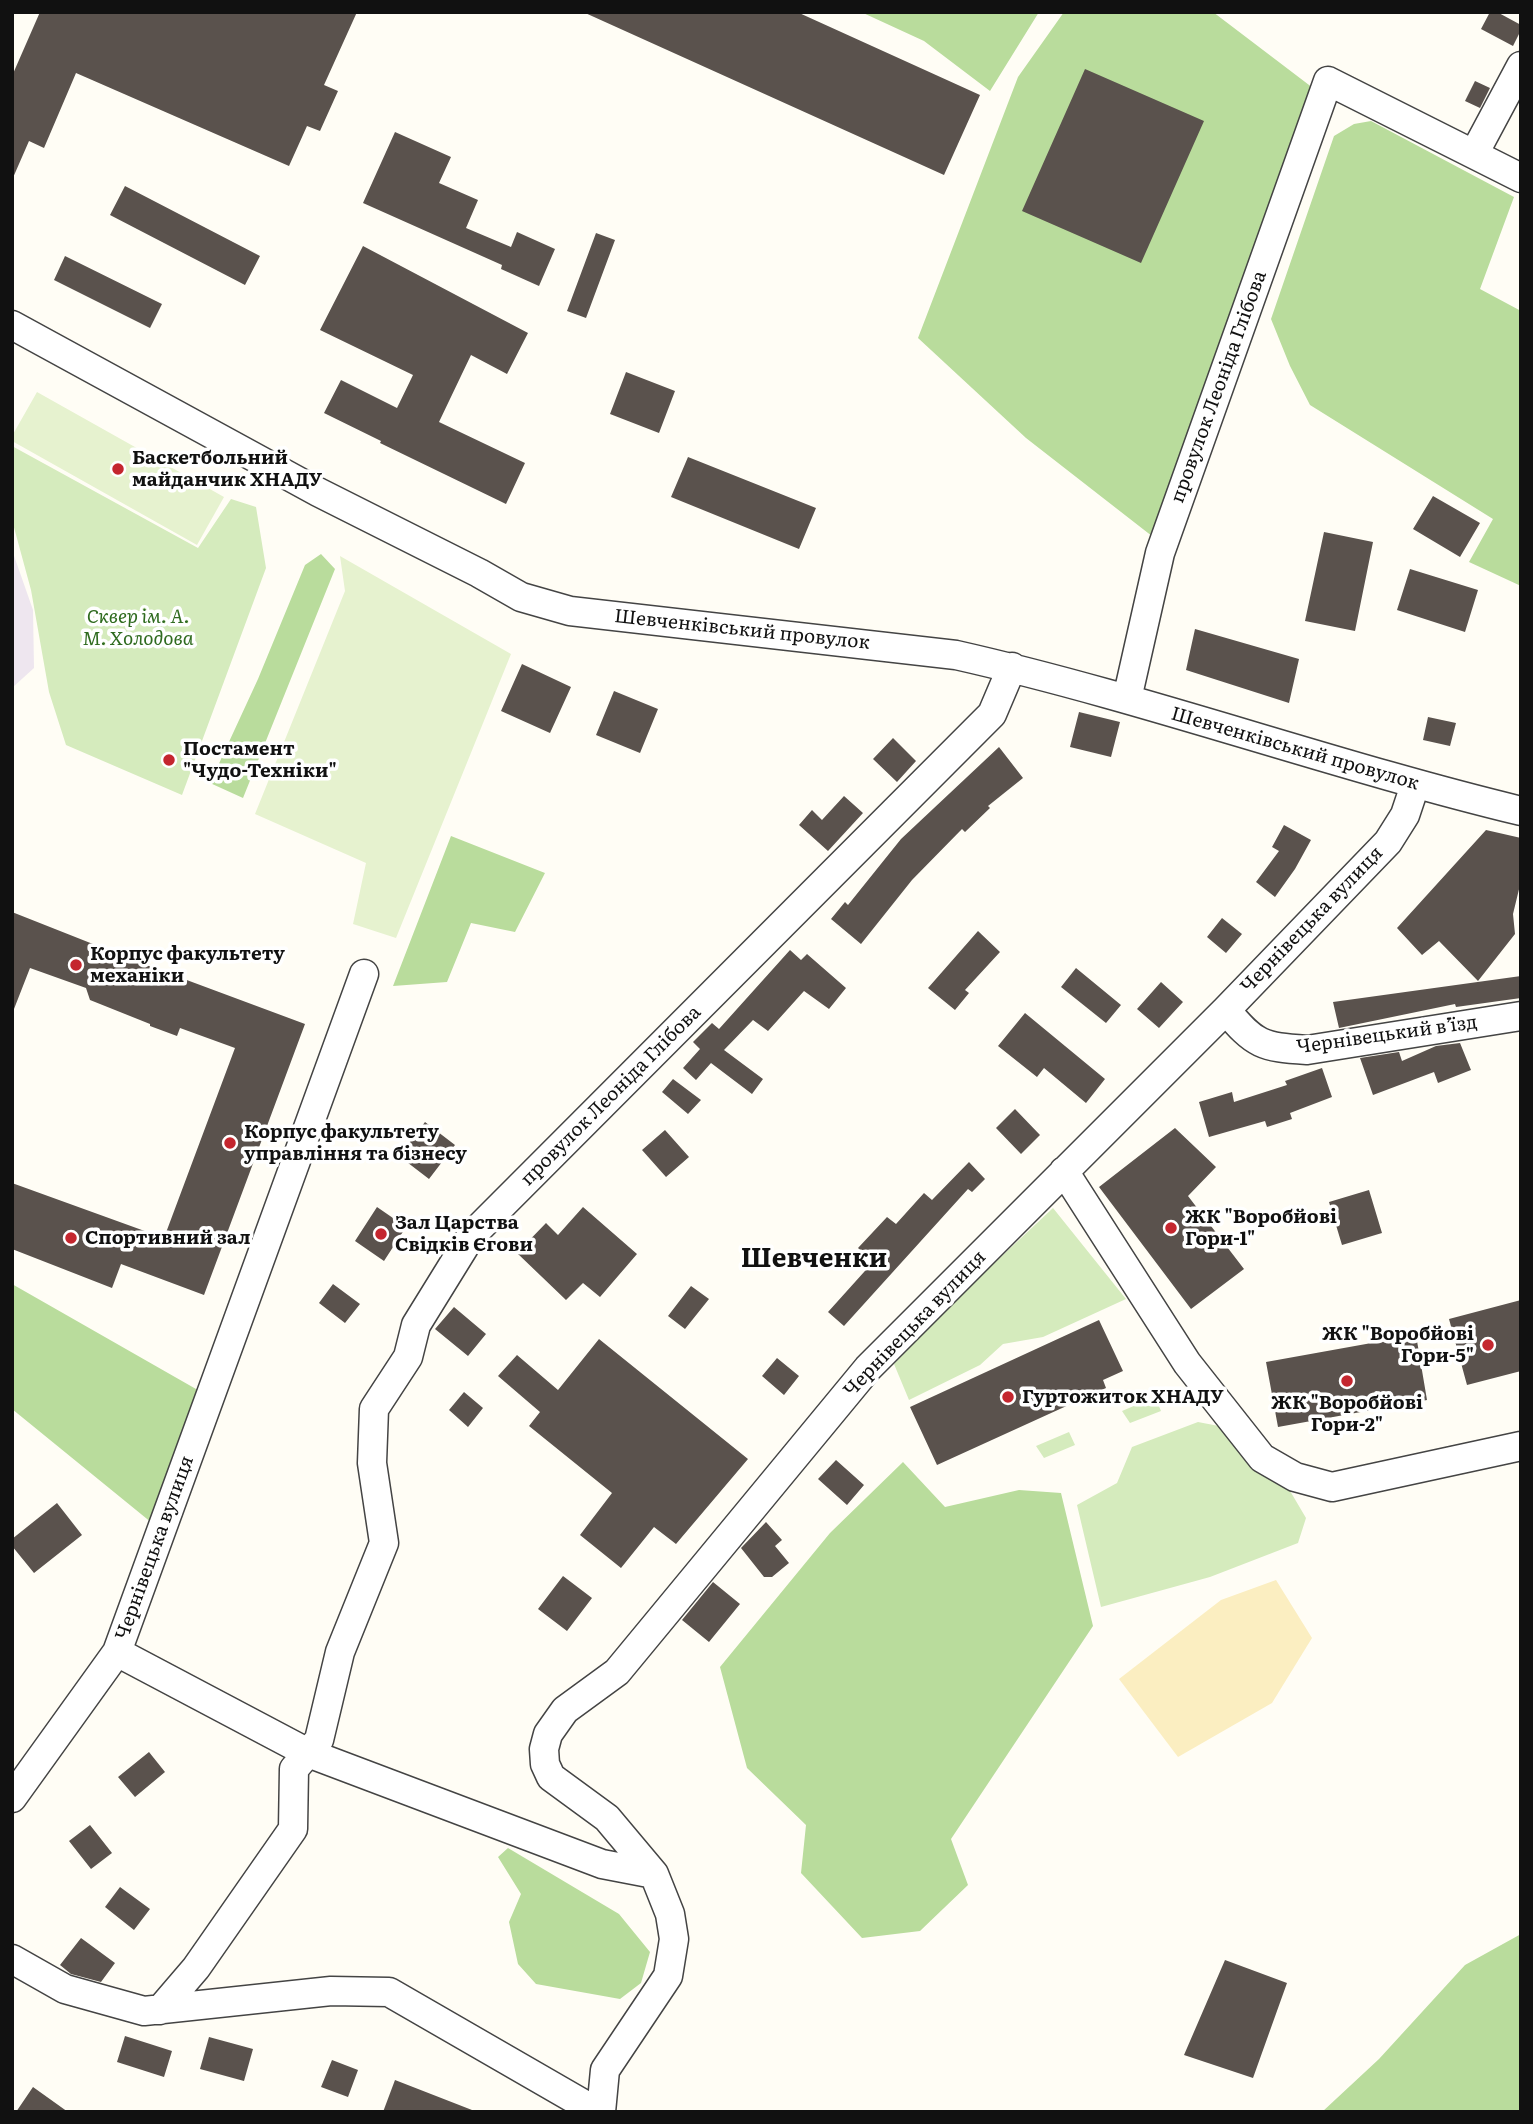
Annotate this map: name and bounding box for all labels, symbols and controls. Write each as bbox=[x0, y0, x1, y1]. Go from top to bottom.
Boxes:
street label: провулок Леоніда Глібова bbox=[1166, 268, 1272, 506]
place label: Баскетбольний майданчик ХНАДУ bbox=[132, 447, 322, 491]
marker: Баскетбольний майданчик ХНАДУ bbox=[110, 461, 126, 477]
street label: Шевченківський провулок bbox=[613, 605, 871, 655]
park label: Сквер ім. А. М. Холодова bbox=[82, 606, 194, 650]
street label: Шевченківський провулок bbox=[1168, 703, 1422, 795]
place label: Постамент "Чудо-Техніки" bbox=[183, 738, 337, 782]
marker: Постамент "Чудо-Техніки" bbox=[161, 752, 177, 768]
street label: Чернівецька вулиця bbox=[1236, 842, 1388, 998]
place label: Корпус факультету механіки bbox=[90, 943, 285, 987]
marker: Корпус факультету механіки bbox=[68, 957, 84, 973]
street label: провулок Леоніда Глібова bbox=[516, 1001, 706, 1191]
street label: Чернівецький вʼїзд bbox=[1295, 1011, 1479, 1059]
place label: Корпус факультету управління та бізнесу bbox=[244, 1121, 467, 1165]
marker: Корпус факультету управління та бізнесу bbox=[222, 1135, 238, 1151]
place label: ЖК "Воробйові Гори-1" bbox=[1185, 1206, 1337, 1250]
place label: Зал Царства Свідків Єгови bbox=[395, 1212, 533, 1256]
marker: ЖК "Воробйові Гори-1" bbox=[1163, 1220, 1179, 1236]
marker: Зал Царства Свідків Єгови bbox=[373, 1226, 389, 1242]
place label: Спортивний зал bbox=[85, 1227, 251, 1249]
marker: Спортивний зал bbox=[63, 1230, 79, 1246]
district label: Шевченки bbox=[741, 1243, 887, 1275]
street label: Чернівецька вулиця bbox=[839, 1246, 991, 1402]
place label: ЖК "Воробйові Гори-5" bbox=[1322, 1323, 1474, 1367]
marker: ЖК "Воробйові Гори-5" bbox=[1480, 1337, 1496, 1353]
marker: ЖК "Воробйові Гори-2" bbox=[1339, 1373, 1355, 1389]
place label: Гуртожиток ХНАДУ bbox=[1022, 1386, 1223, 1408]
marker: Гуртожиток ХНАДУ bbox=[1000, 1389, 1016, 1405]
place label: ЖК "Воробйові Гори-2" bbox=[1271, 1392, 1423, 1436]
street label: Чернівецька вулиця bbox=[111, 1453, 199, 1643]

